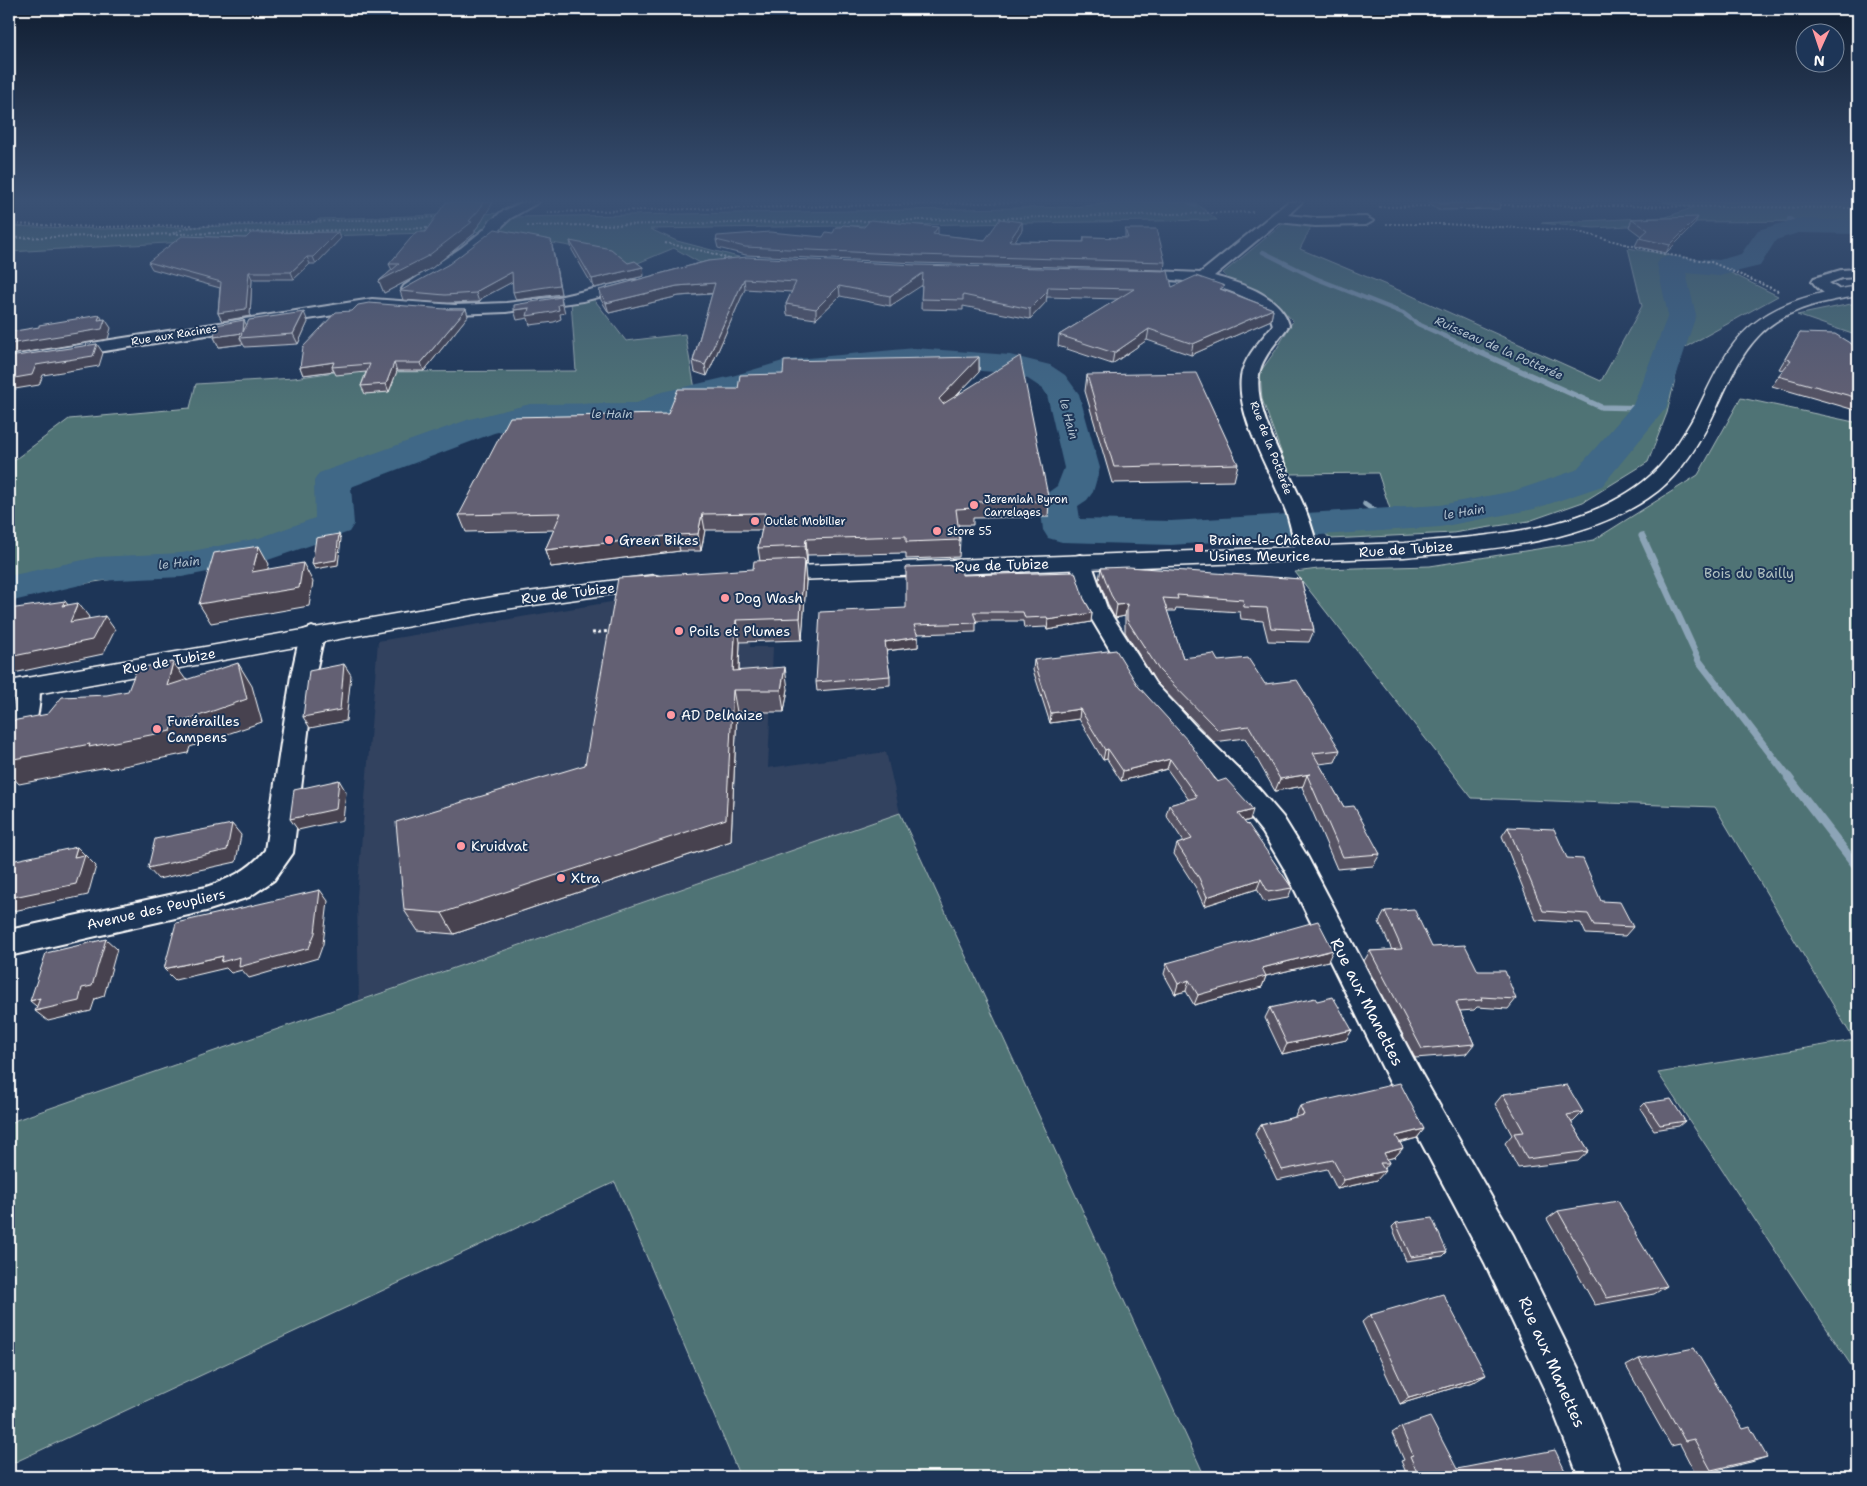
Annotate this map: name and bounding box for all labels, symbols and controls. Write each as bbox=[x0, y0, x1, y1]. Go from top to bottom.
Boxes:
north arrow bbox=[1794, 22, 1844, 72]
text: N bbox=[1813, 52, 1825, 70]
water label: Ruisseau de la Potterée bbox=[1432, 313, 1566, 384]
street label: Rue aux Racines bbox=[130, 321, 218, 349]
water label: le Hain bbox=[1056, 397, 1082, 441]
street label: Rue de la Pottérée bbox=[1246, 399, 1296, 497]
water label: le Hain bbox=[591, 406, 633, 422]
place label: Jeremiah Byron Carrelages bbox=[984, 492, 1068, 520]
marker: Jeremiah Byron Carrelages bbox=[968, 499, 980, 511]
water label: le Hain bbox=[1442, 501, 1486, 523]
place label: Outlet Mobilier bbox=[765, 514, 846, 529]
marker: Outlet Mobilier bbox=[749, 515, 761, 527]
place label: Store 55 bbox=[947, 524, 992, 539]
marker: Store 55 bbox=[931, 525, 943, 537]
place label: Green Bikes bbox=[619, 531, 699, 549]
place label: Braine-le-Château Usines Meurice bbox=[1209, 531, 1331, 565]
marker: Green Bikes bbox=[603, 534, 615, 546]
street label: Rue de Tubize bbox=[1358, 537, 1454, 561]
marker: Braine-le-Château Usines Meurice bbox=[1193, 542, 1205, 554]
water label: le Hain bbox=[158, 553, 200, 573]
street label: Rue de Tubize bbox=[955, 554, 1049, 576]
park label: Bois du Bailly bbox=[1704, 564, 1794, 582]
street label: Rue de Tubize bbox=[520, 578, 616, 608]
place label: Dog Wash bbox=[735, 589, 803, 607]
marker: Dog Wash bbox=[719, 592, 731, 604]
place label: Poils et Plumes bbox=[689, 622, 790, 640]
marker: Poils et Plumes bbox=[673, 625, 685, 637]
street label: Rue de Tubize bbox=[121, 644, 217, 678]
place label: AD Delhaize bbox=[681, 706, 763, 724]
marker: AD Delhaize bbox=[665, 709, 677, 721]
place label: Funérailles Campens bbox=[167, 712, 240, 746]
marker: Funérailles Campens bbox=[151, 723, 163, 735]
place label: Kruidvat bbox=[471, 837, 528, 855]
marker: Kruidvat bbox=[455, 840, 467, 852]
place label: Xtra bbox=[571, 869, 601, 887]
marker: Xtra bbox=[555, 872, 567, 884]
street label: Avenue des Peupliers bbox=[85, 884, 227, 934]
street label: Rue aux Manettes bbox=[1326, 934, 1408, 1070]
street label: Rue aux Manettes bbox=[1514, 1293, 1590, 1431]

